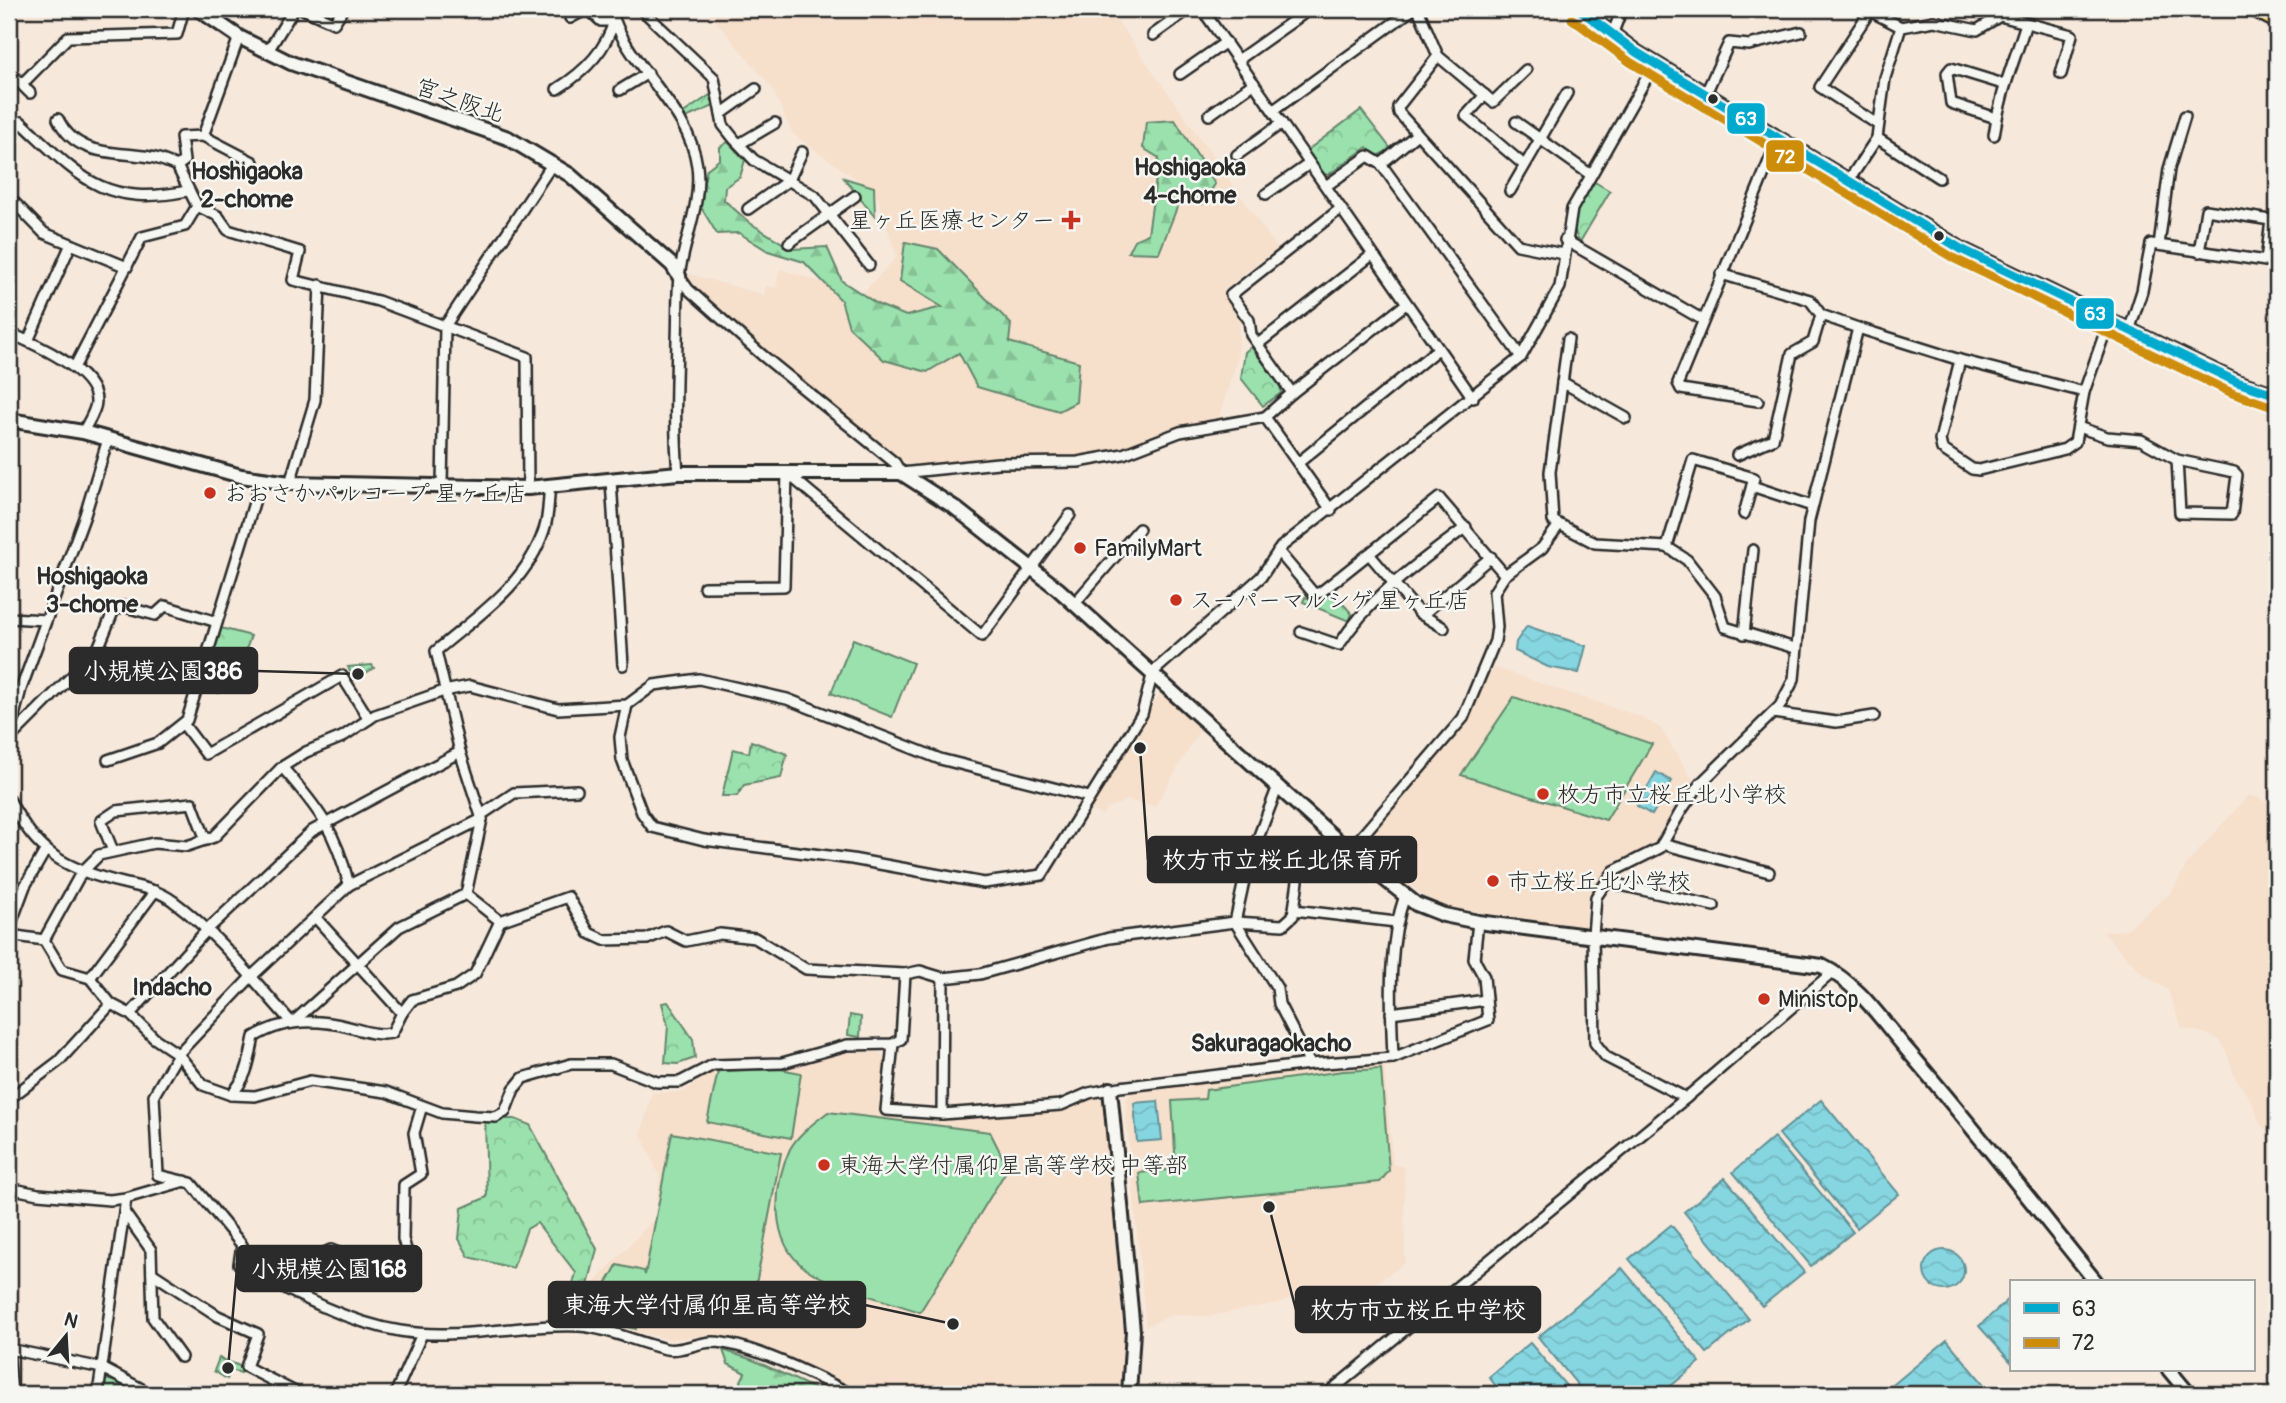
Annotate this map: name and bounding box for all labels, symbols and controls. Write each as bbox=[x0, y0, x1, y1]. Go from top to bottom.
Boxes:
street label: 宮之阪北 bbox=[412, 72, 508, 129]
unlabelled marker bbox=[1706, 92, 1720, 106]
line badge: 63 bbox=[1726, 102, 1766, 135]
text: 63 bbox=[1735, 107, 1757, 131]
line badge: 72 bbox=[1765, 139, 1805, 173]
text: 72 bbox=[1775, 145, 1796, 169]
district label: Hoshigaoka 4-chome bbox=[1134, 153, 1246, 210]
district label: Hoshigaoka 2-chome bbox=[191, 157, 303, 214]
place label: 星ヶ丘医療センター bbox=[849, 206, 1055, 235]
marker: 星ヶ丘医療センター bbox=[1061, 210, 1081, 230]
unlabelled marker bbox=[1932, 229, 1946, 243]
line badge: 63 bbox=[2075, 297, 2115, 330]
text: 63 bbox=[2084, 302, 2106, 326]
place label: おおさかパルコープ 星ヶ丘店 bbox=[224, 479, 527, 508]
marker: おおさかパルコープ 星ヶ丘店 bbox=[202, 485, 218, 501]
place label: FamilyMart bbox=[1094, 534, 1202, 563]
marker: FamilyMart bbox=[1072, 540, 1088, 556]
district label: Hoshigaoka 3-chome bbox=[36, 562, 148, 619]
place label: スーパーマルシゲ 星ヶ丘店 bbox=[1190, 586, 1470, 615]
marker: スーパーマルシゲ 星ヶ丘店 bbox=[1168, 592, 1184, 608]
callout: 小規模公園386 bbox=[70, 648, 257, 693]
text: 小規模公園386 bbox=[83, 657, 243, 686]
place label: 枚方市立桜丘北小学校 bbox=[1557, 780, 1787, 809]
marker: 枚方市立桜丘北小学校 bbox=[1535, 786, 1551, 802]
callout: 枚方市立桜丘北保育所 bbox=[1148, 837, 1416, 882]
text: 枚方市立桜丘北保育所 bbox=[1162, 846, 1402, 875]
place label: 市立桜丘北小学校 bbox=[1507, 867, 1691, 896]
marker: 市立桜丘北小学校 bbox=[1485, 873, 1501, 889]
district label: Indacho bbox=[132, 973, 212, 1002]
place label: Ministop bbox=[1778, 985, 1859, 1014]
marker: Ministop bbox=[1756, 991, 1772, 1007]
district label: Sakuragaokacho bbox=[1191, 1029, 1351, 1058]
place label: 東海大学付属仰星高等学校 中等部 bbox=[838, 1151, 1188, 1180]
marker: 東海大学付属仰星高等学校 中等部 bbox=[816, 1157, 832, 1173]
callout: 小規模公園168 bbox=[237, 1246, 421, 1291]
text: 小規模公園168 bbox=[251, 1255, 407, 1284]
legend bbox=[2010, 1280, 2254, 1372]
callout: 東海大学付属仰星高等学校 bbox=[549, 1282, 865, 1327]
callout: 枚方市立桜丘中学校 bbox=[1296, 1287, 1540, 1332]
text: 東海大学付属仰星高等学校 bbox=[563, 1291, 851, 1320]
text: 枚方市立桜丘中学校 bbox=[1310, 1296, 1526, 1325]
text: 63 bbox=[2072, 1296, 2096, 1323]
north arrow bbox=[32, 1302, 102, 1372]
text: N bbox=[61, 1307, 81, 1334]
text: 72 bbox=[2072, 1330, 2095, 1357]

